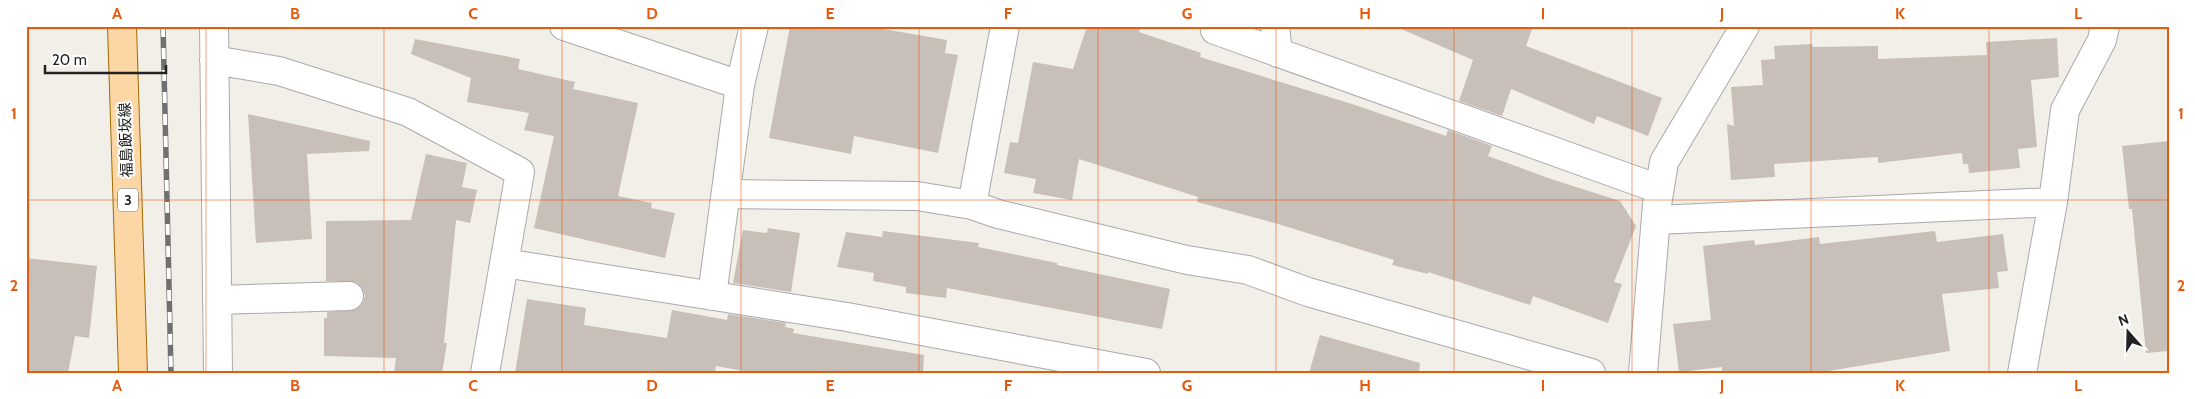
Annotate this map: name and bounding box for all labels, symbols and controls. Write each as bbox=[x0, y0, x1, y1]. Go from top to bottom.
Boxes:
text: A bbox=[112, 4, 122, 23]
text: B bbox=[290, 4, 300, 23]
text: C bbox=[468, 4, 478, 23]
text: D bbox=[646, 4, 658, 23]
text: E bbox=[825, 4, 835, 23]
text: F bbox=[1004, 4, 1013, 23]
text: G bbox=[1182, 4, 1192, 23]
text: H bbox=[1359, 4, 1371, 23]
text: I bbox=[1541, 4, 1545, 23]
text: J bbox=[1719, 4, 1724, 23]
text: K bbox=[1895, 4, 1905, 23]
text: L bbox=[2074, 4, 2082, 23]
scale bar bbox=[45, 42, 166, 74]
text: 20 m bbox=[52, 51, 87, 69]
street label: 福島飯坂線 bbox=[116, 102, 136, 178]
text: 1 bbox=[11, 104, 17, 123]
text: 1 bbox=[2178, 104, 2184, 123]
road number: 3 bbox=[118, 188, 138, 212]
text: 2 bbox=[10, 276, 18, 295]
text: 2 bbox=[2177, 276, 2185, 295]
north arrow bbox=[2102, 306, 2152, 356]
text: N bbox=[2116, 310, 2131, 330]
text: A bbox=[112, 376, 122, 395]
text: B bbox=[290, 376, 300, 395]
text: C bbox=[468, 376, 478, 395]
text: D bbox=[646, 376, 658, 395]
text: E bbox=[825, 376, 835, 395]
text: F bbox=[1004, 376, 1013, 395]
text: G bbox=[1182, 376, 1192, 395]
text: H bbox=[1359, 376, 1371, 395]
text: I bbox=[1541, 376, 1545, 395]
text: J bbox=[1719, 376, 1724, 395]
text: K bbox=[1895, 376, 1905, 395]
text: L bbox=[2074, 376, 2082, 395]

